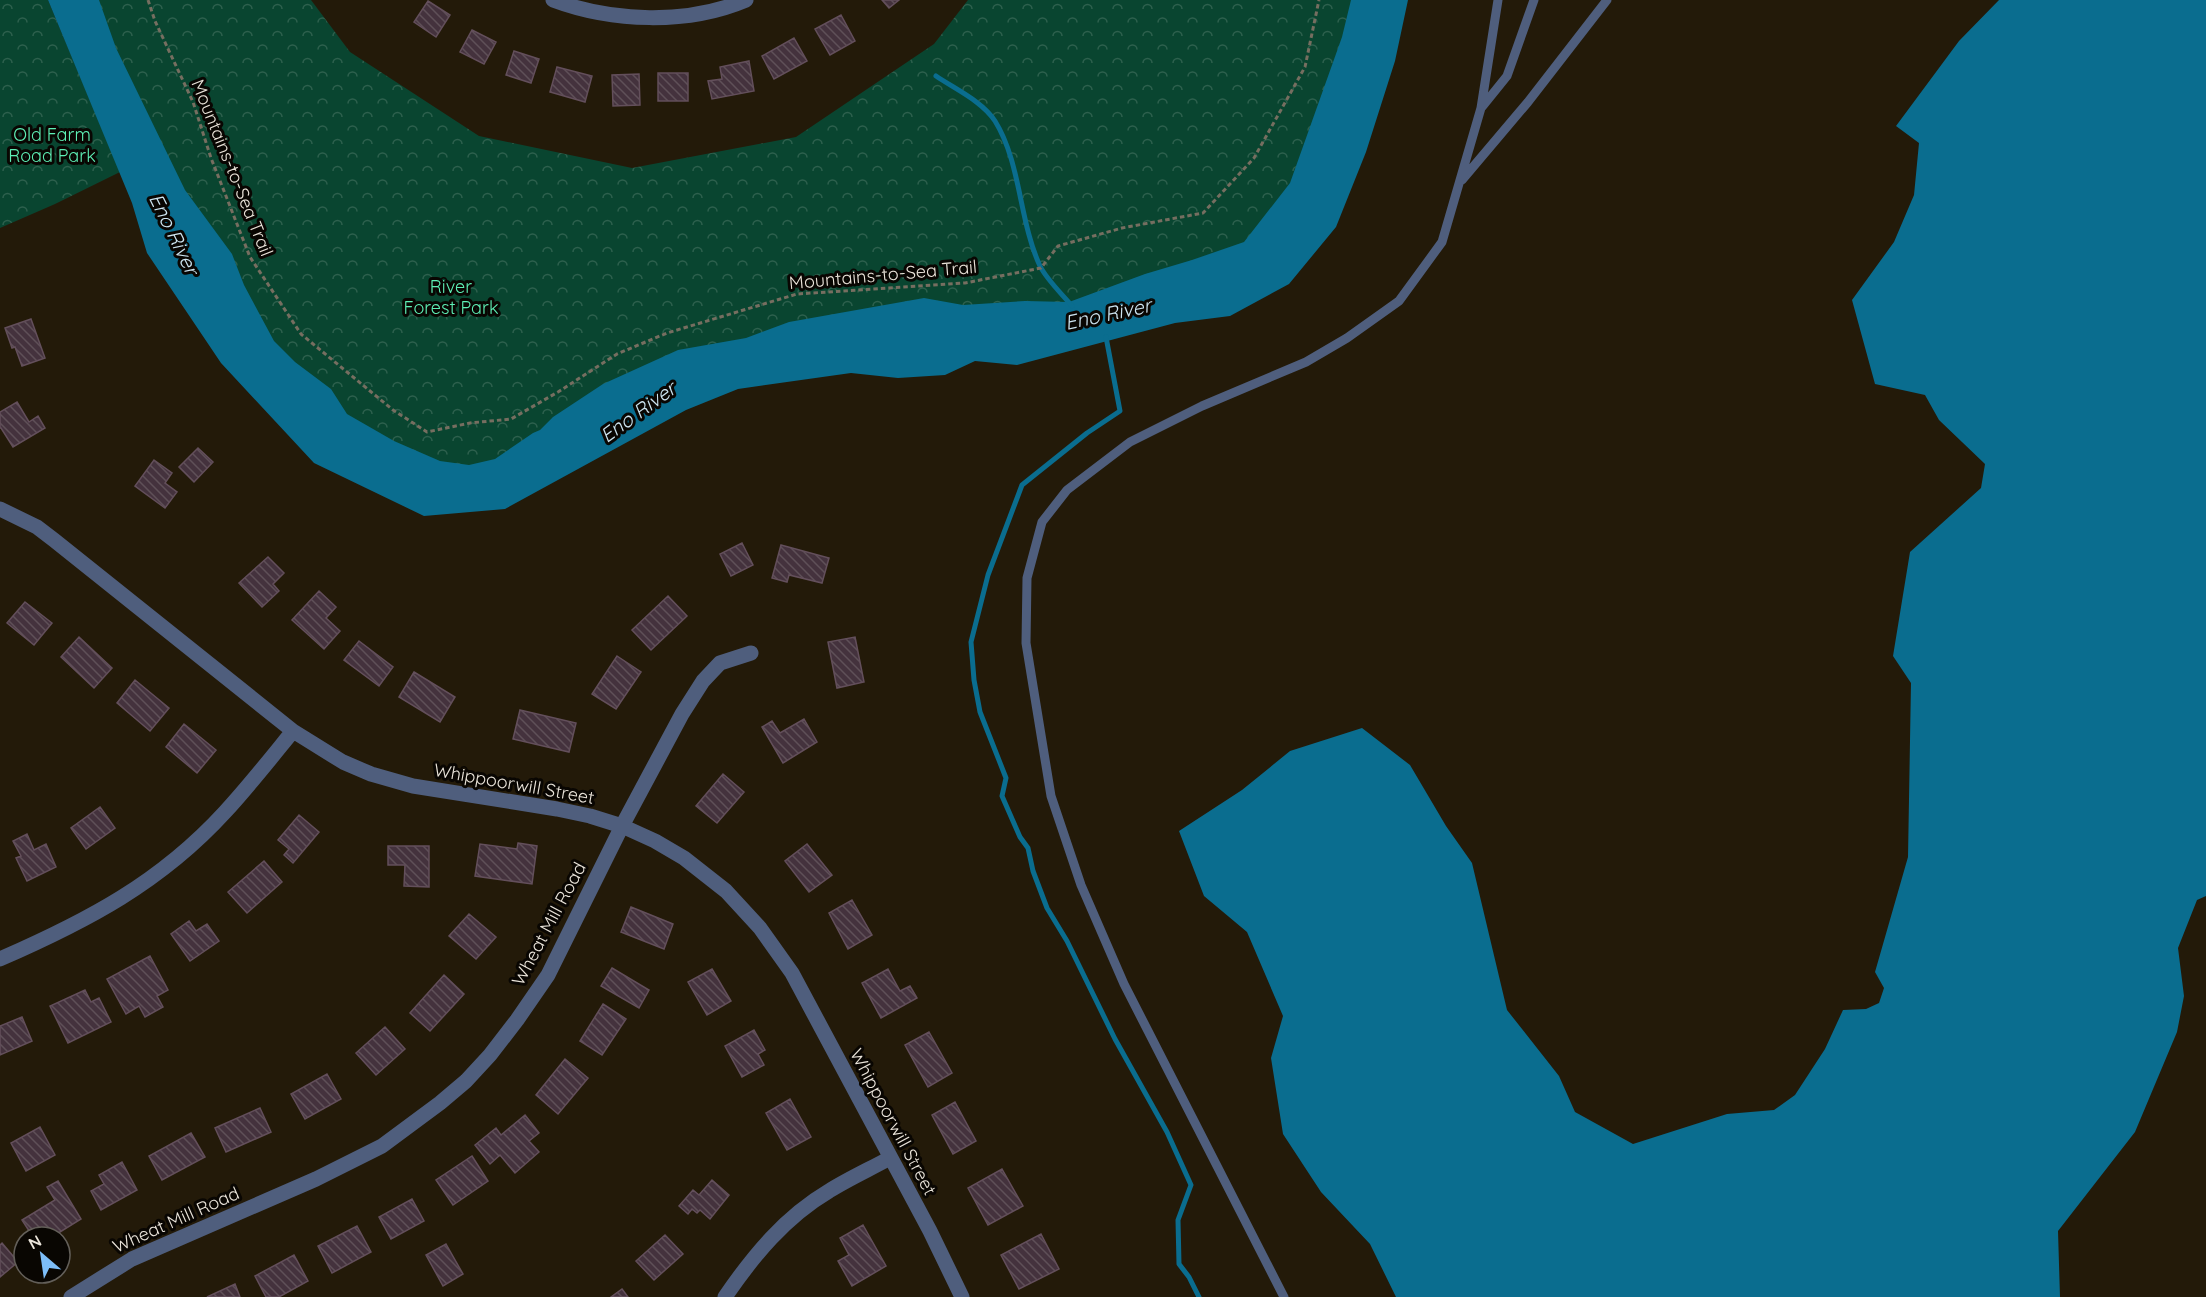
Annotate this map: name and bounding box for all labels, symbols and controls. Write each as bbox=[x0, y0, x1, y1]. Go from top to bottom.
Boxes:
street label: Mountains-to-Sea Trail bbox=[186, 76, 278, 260]
park label: Old Farm Road Park bbox=[8, 123, 96, 167]
water label: Eno River bbox=[144, 189, 206, 281]
street label: Mountains-to-Sea Trail bbox=[788, 255, 978, 294]
park label: River Forest Park bbox=[403, 275, 499, 319]
water label: Eno River bbox=[1062, 292, 1156, 335]
water label: Eno River bbox=[595, 374, 682, 447]
street label: Whippoorwill Street bbox=[432, 758, 596, 809]
street label: Wheat Mill Road bbox=[506, 858, 591, 989]
street label: Whippoorwill Street bbox=[845, 1045, 942, 1199]
street label: Wheat Mill Road bbox=[109, 1181, 243, 1258]
north arrow bbox=[12, 1225, 72, 1285]
text: N bbox=[25, 1230, 45, 1253]

